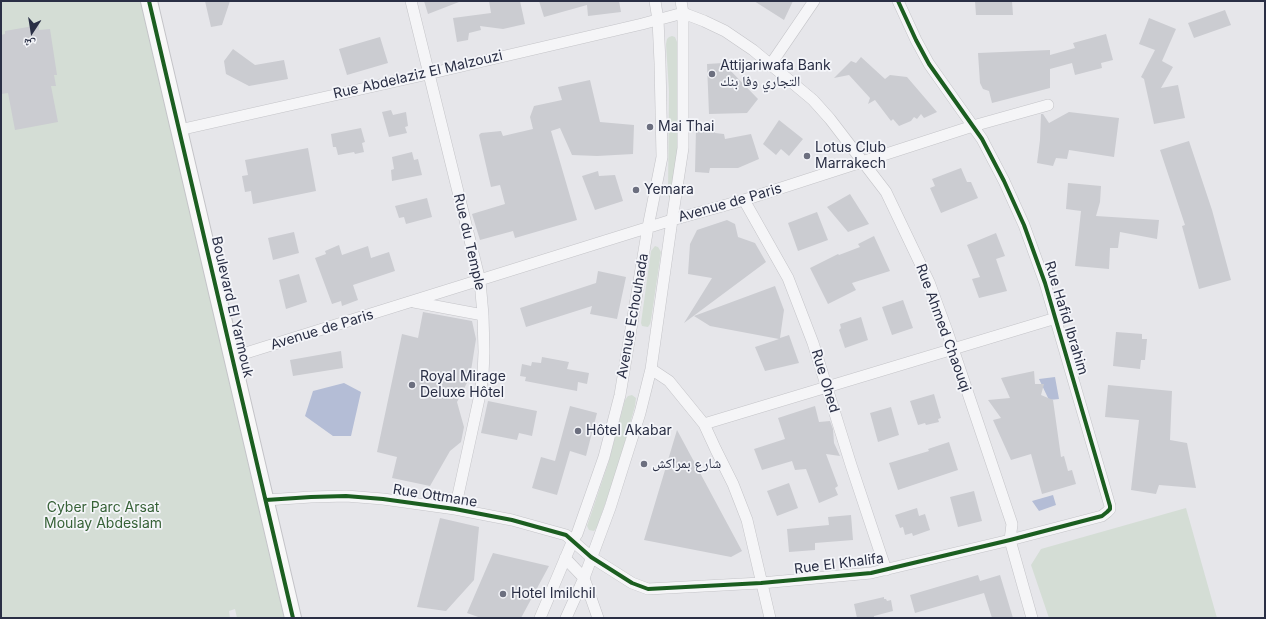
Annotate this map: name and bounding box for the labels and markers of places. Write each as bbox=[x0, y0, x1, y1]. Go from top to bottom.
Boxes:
place label: Attijariwafa Bank التجاري وفا بنك bbox=[720, 58, 831, 90]
marker: Attijariwafa Bank التجاري وفا بنك bbox=[707, 69, 717, 79]
place label: Mai Thai bbox=[658, 119, 714, 135]
marker: Mai Thai bbox=[645, 122, 655, 132]
place label: Lotus Club Marrakech bbox=[815, 140, 886, 172]
marker: Lotus Club Marrakech bbox=[802, 151, 812, 161]
place label: Yemara bbox=[644, 182, 694, 198]
marker: Yemara bbox=[631, 185, 641, 195]
place label: Royal Mirage Deluxe Hôtel bbox=[420, 369, 506, 402]
marker: Royal Mirage Deluxe Hôtel bbox=[407, 380, 417, 390]
place label: Hôtel Akabar bbox=[586, 423, 672, 439]
marker: Hôtel Akabar bbox=[573, 426, 583, 436]
place label: شارع بمراكش bbox=[652, 456, 721, 472]
marker: شارع بمراكش bbox=[639, 459, 649, 469]
place label: Hotel Imilchil bbox=[511, 586, 596, 602]
marker: Hotel Imilchil bbox=[498, 589, 508, 599]

